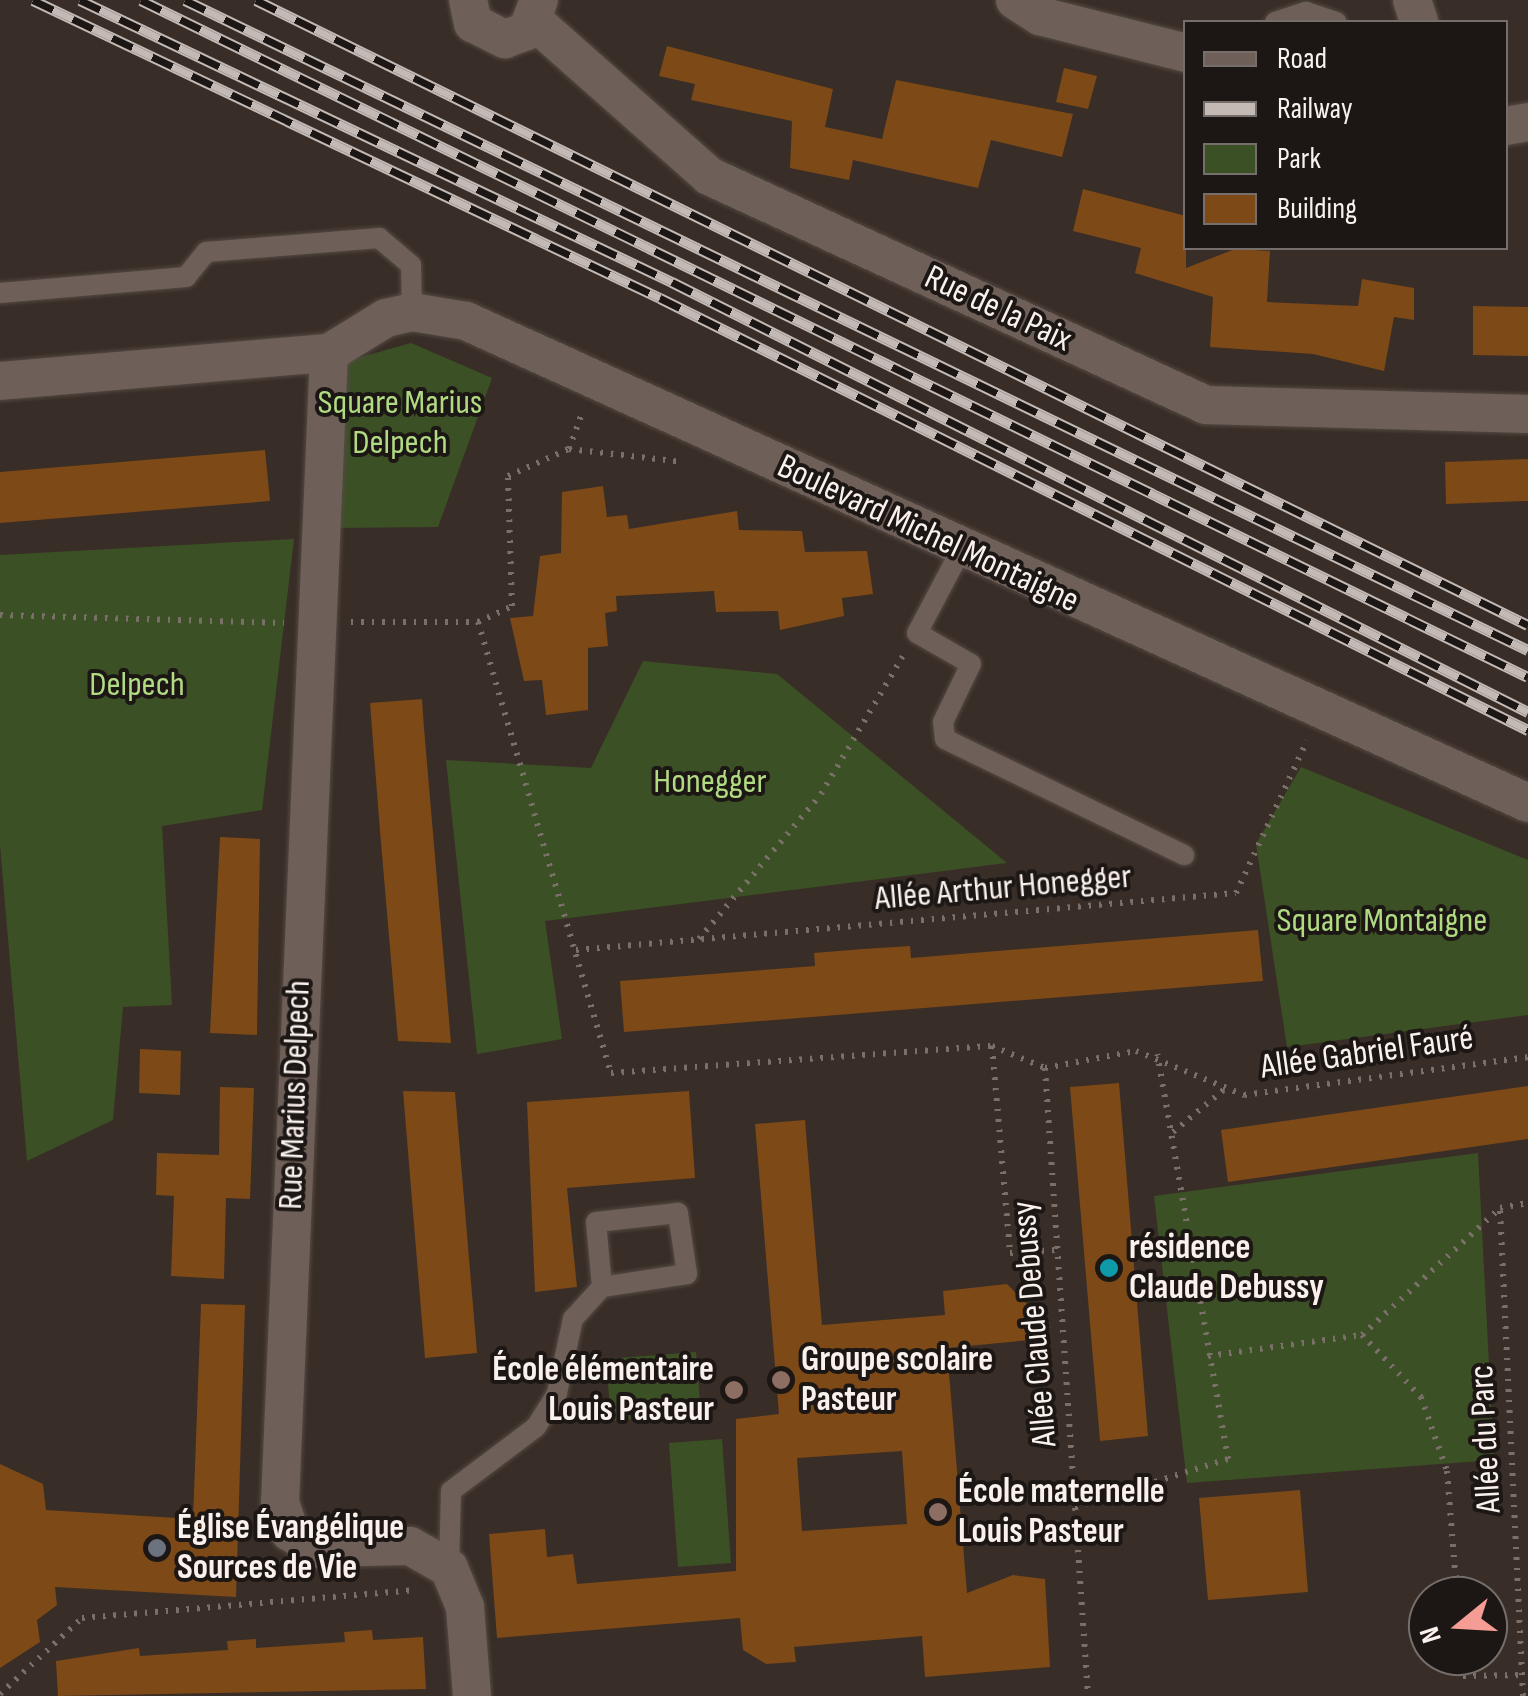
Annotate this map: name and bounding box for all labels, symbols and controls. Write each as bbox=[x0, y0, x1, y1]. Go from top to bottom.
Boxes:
legend bbox=[1183, 20, 1508, 250]
text: Road bbox=[1277, 41, 1327, 77]
text: Railway bbox=[1277, 91, 1353, 127]
text: Park bbox=[1277, 141, 1321, 177]
text: Building bbox=[1277, 191, 1357, 227]
street label: Rue de la Paix bbox=[918, 257, 1078, 361]
park label: Square Marius Delpech bbox=[318, 382, 482, 464]
street label: Boulevard Michel Montaigne bbox=[771, 446, 1085, 622]
park label: Delpech bbox=[89, 664, 185, 706]
park label: Honegger bbox=[653, 761, 767, 803]
street label: Allée Arthur Honegger bbox=[873, 856, 1133, 920]
park label: Square Montaigne bbox=[1277, 900, 1487, 942]
street label: Rue Marius Delpech bbox=[270, 980, 320, 1210]
street label: Allée Gabriel Fauré bbox=[1258, 1017, 1476, 1089]
street label: Allée Claude Debussy bbox=[1003, 1199, 1067, 1449]
place label: résidence Claude Debussy bbox=[1129, 1227, 1324, 1309]
marker: résidence Claude Debussy bbox=[1098, 1257, 1120, 1279]
place label: Groupe scolaire Pasteur bbox=[801, 1339, 993, 1421]
place label: École élémentaire Louis Pasteur bbox=[492, 1349, 714, 1431]
street label: Allée du Parc bbox=[1461, 1364, 1511, 1514]
marker: Groupe scolaire Pasteur bbox=[770, 1369, 792, 1391]
marker: École élémentaire Louis Pasteur bbox=[723, 1379, 745, 1401]
place label: École maternelle Louis Pasteur bbox=[958, 1471, 1165, 1553]
marker: École maternelle Louis Pasteur bbox=[927, 1501, 949, 1523]
place label: Église Évangélique Sources de Vie bbox=[177, 1507, 404, 1589]
marker: Église Évangélique Sources de Vie bbox=[146, 1537, 168, 1559]
north arrow bbox=[1408, 1576, 1508, 1676]
text: N bbox=[1413, 1623, 1449, 1647]

